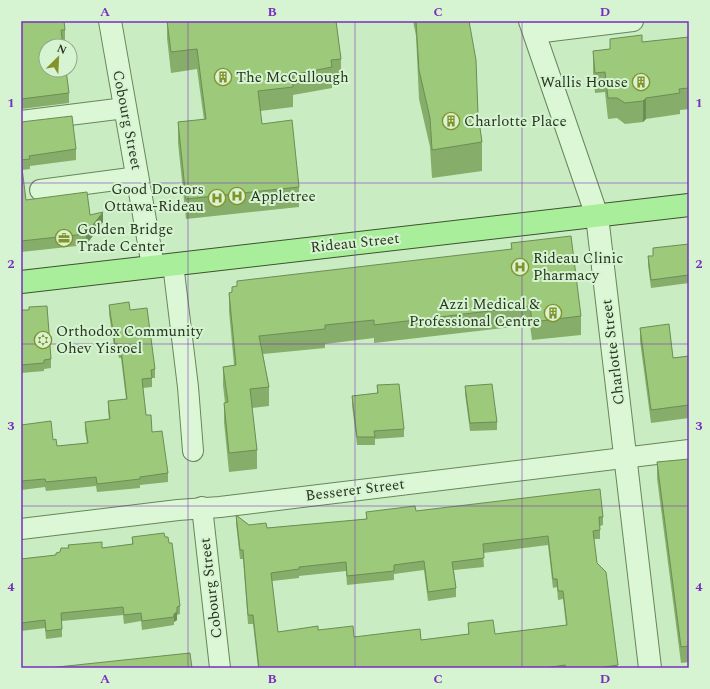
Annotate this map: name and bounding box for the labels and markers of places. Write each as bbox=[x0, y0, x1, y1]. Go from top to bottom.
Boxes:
place label: The McCullough bbox=[236, 66, 349, 89]
building icon: The McCullough bbox=[213, 67, 233, 87]
place label: Wallis House bbox=[540, 71, 628, 94]
building icon: Wallis House bbox=[631, 72, 651, 92]
place label: Charlotte Place bbox=[464, 110, 567, 133]
building icon: Charlotte Place bbox=[441, 111, 461, 131]
place label: Good Doctors Ottawa-Rideau bbox=[104, 178, 204, 218]
place label: Appletree bbox=[250, 185, 316, 208]
hospital icon: Appletree bbox=[227, 186, 247, 206]
hospital icon: Good Doctors Ottawa-Rideau bbox=[207, 188, 227, 208]
place label: Golden Bridge Trade Center bbox=[77, 218, 173, 258]
office icon: Golden Bridge Trade Center bbox=[54, 228, 74, 248]
place label: Rideau Clinic Pharmacy bbox=[533, 247, 623, 287]
hospital icon: Rideau Clinic Pharmacy bbox=[510, 257, 530, 277]
place label: Azzi Medical & Professional Centre bbox=[409, 293, 541, 333]
building icon: Azzi Medical & Professional Centre bbox=[543, 303, 563, 323]
place label: Orthodox Community Ohev Yisroel bbox=[56, 320, 204, 360]
synagogue icon: Orthodox Community Ohev Yisroel bbox=[33, 330, 53, 350]

